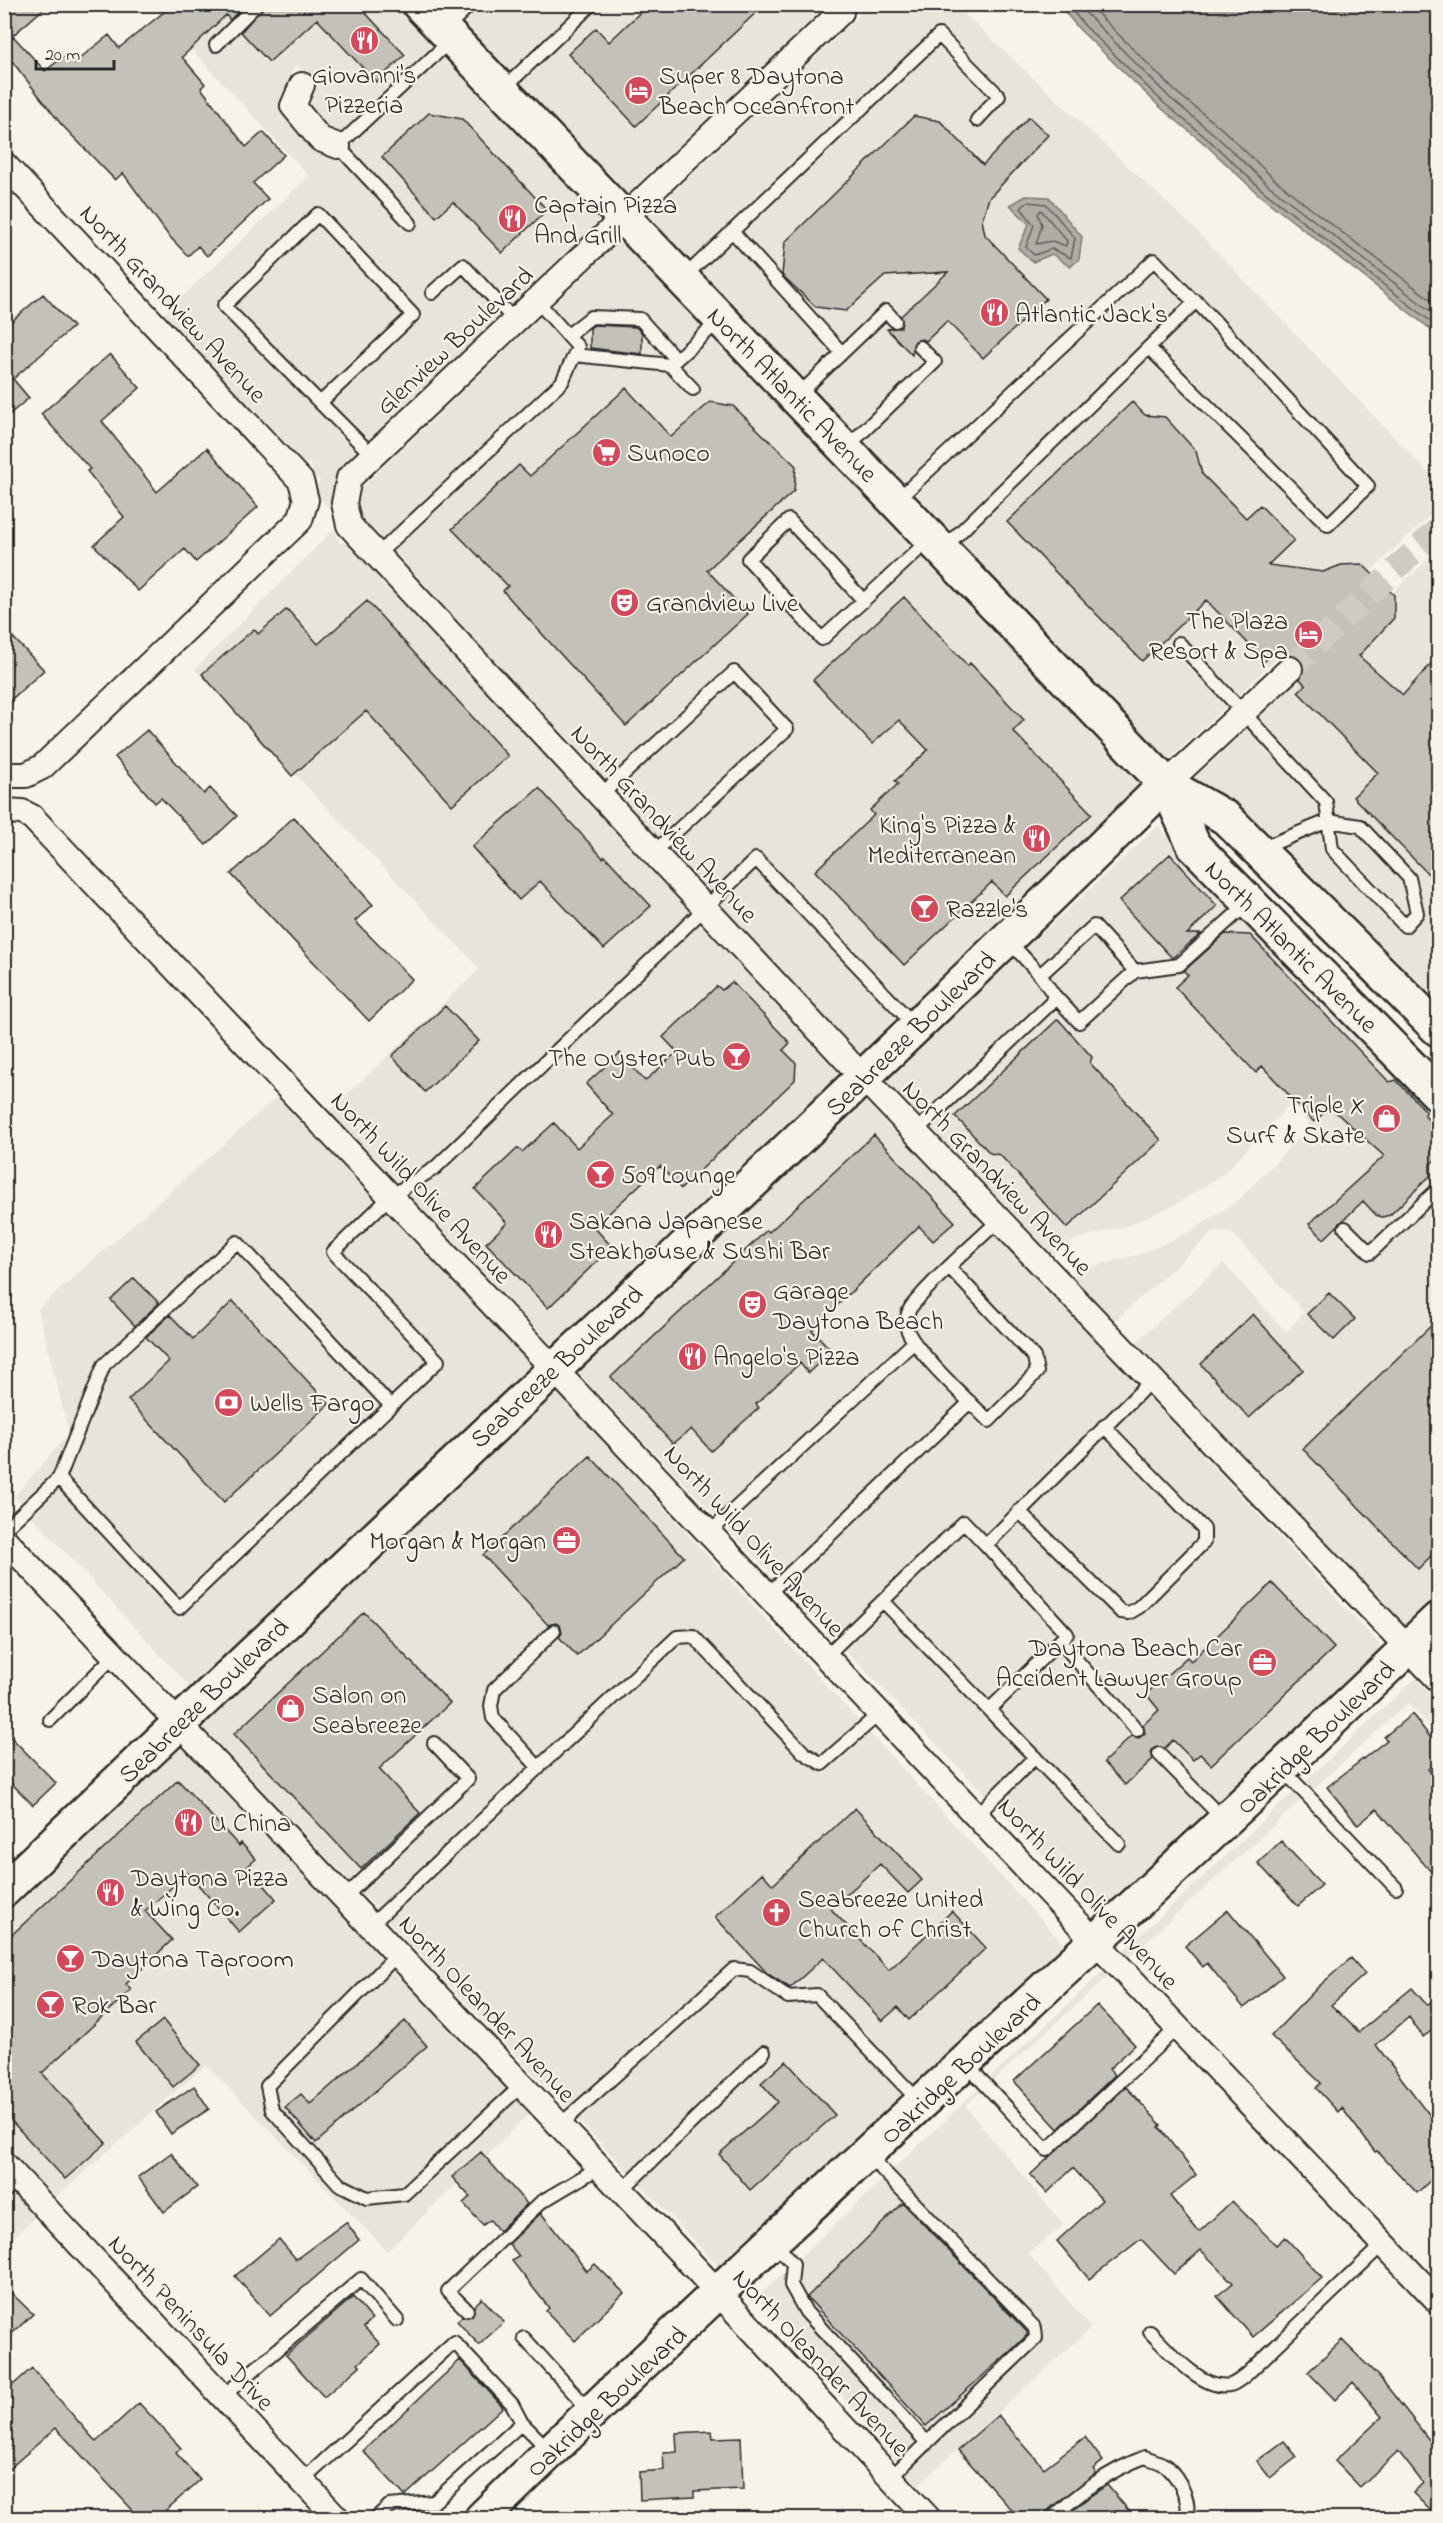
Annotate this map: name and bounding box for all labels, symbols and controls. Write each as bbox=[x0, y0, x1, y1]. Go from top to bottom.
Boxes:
restaurant icon: Giovanni's Pizzeria bbox=[348, 24, 380, 56]
scale bar bbox=[36, 33, 114, 71]
text: 20 m bbox=[45, 43, 80, 69]
place label: Giovanni's Pizzeria bbox=[312, 58, 416, 126]
place label: Super 8 Daytona Beach Oceanfront bbox=[658, 59, 854, 127]
hotel icon: Super 8 Daytona Beach Oceanfront bbox=[622, 74, 654, 106]
place label: Captain Pizza And Grill bbox=[534, 188, 677, 256]
street label: North Grandview Avenue bbox=[69, 197, 275, 413]
restaurant icon: Captain Pizza And Grill bbox=[497, 203, 529, 235]
street label: Glenview Boulevard bbox=[369, 259, 544, 426]
restaurant icon: Atlantic Jack's bbox=[978, 297, 1010, 329]
place label: Atlantic Jack's bbox=[1015, 297, 1168, 335]
street label: North Atlantic Avenue bbox=[697, 299, 885, 493]
supermarket icon: Sunoco bbox=[590, 436, 622, 468]
place label: Sunoco bbox=[627, 436, 710, 474]
theatre icon: Grandview Live bbox=[609, 586, 641, 618]
place label: Grandview Live bbox=[646, 586, 799, 624]
place label: The Plaza Resort & Spa bbox=[1149, 604, 1288, 672]
hotel icon: The Plaza Resort & Spa bbox=[1293, 619, 1325, 651]
street label: North Grandview Avenue bbox=[560, 717, 766, 933]
place label: King's Pizza & Mediterranean bbox=[867, 808, 1016, 876]
restaurant icon: King's Pizza & Mediterranean bbox=[1021, 823, 1053, 855]
street label: North Atlantic Avenue bbox=[1194, 853, 1386, 1044]
bar icon: Razzle's bbox=[909, 892, 941, 924]
place label: Razzle's bbox=[946, 892, 1028, 930]
street label: Seabreeze Boulevard bbox=[818, 943, 1007, 1127]
place label: The Oyster Pub bbox=[548, 1041, 715, 1079]
bar icon: The Oyster Pub bbox=[720, 1041, 752, 1073]
street label: North Grandview Avenue bbox=[892, 1072, 1100, 1286]
street label: North Wild Olive Avenue bbox=[320, 1084, 520, 1294]
place label: Triple X Surf & Skate bbox=[1226, 1088, 1365, 1156]
shop icon: Triple X Surf & Skate bbox=[1370, 1103, 1402, 1135]
bar icon: 509 Lounge bbox=[584, 1158, 616, 1190]
place label: 509 Lounge bbox=[621, 1158, 736, 1196]
place label: Sakana Japanese Steakhouse & Sushi Bar bbox=[569, 1204, 831, 1272]
restaurant icon: Sakana Japanese Steakhouse & Sushi Bar bbox=[532, 1219, 564, 1251]
place label: Garage Daytona Beach bbox=[772, 1274, 943, 1342]
street label: Seabreeze Boulevard bbox=[463, 1277, 654, 1459]
theatre icon: Garage Daytona Beach bbox=[736, 1289, 768, 1321]
restaurant icon: Angelo's Pizza bbox=[676, 1340, 708, 1372]
place label: Angelo's Pizza bbox=[713, 1340, 860, 1378]
bank icon: Wells Fargo bbox=[213, 1386, 245, 1418]
place label: Wells Fargo bbox=[250, 1386, 374, 1424]
street label: North Wild Olive Avenue bbox=[653, 1437, 853, 1647]
place label: Morgan & Morgan bbox=[369, 1524, 546, 1562]
office icon: Morgan & Morgan bbox=[551, 1524, 583, 1556]
street label: Seabreeze Boulevard bbox=[111, 1610, 300, 1794]
place label: Daytona Beach Car Accident Lawyer Group bbox=[996, 1631, 1243, 1699]
office icon: Daytona Beach Car Accident Lawyer Group bbox=[1247, 1646, 1279, 1678]
street label: Oakridge Boulevard bbox=[1229, 1653, 1405, 1825]
place label: Salon on Seabreeze bbox=[312, 1678, 422, 1746]
shop icon: Salon on Seabreeze bbox=[275, 1693, 307, 1725]
street label: North Wild Olive Avenue bbox=[987, 1790, 1187, 2000]
restaurant icon: U China bbox=[173, 1806, 205, 1838]
place label: U China bbox=[210, 1806, 291, 1844]
place label: Daytona Pizza & Wing Co. bbox=[130, 1861, 288, 1929]
restaurant icon: Daytona Pizza & Wing Co. bbox=[94, 1876, 126, 1908]
place label: Seabreeze United Church of Christ bbox=[798, 1882, 984, 1950]
church icon: Seabreeze United Church of Christ bbox=[761, 1897, 793, 1929]
street label: North Oleander Avenue bbox=[388, 1907, 584, 2113]
bar icon: Daytona Taproom bbox=[55, 1942, 87, 1974]
place label: Daytona Taproom bbox=[91, 1942, 294, 1980]
street label: Oakridge Boulevard bbox=[873, 1985, 1051, 2155]
bar icon: Rok Bar bbox=[35, 1988, 67, 2020]
place label: Rok Bar bbox=[72, 1988, 158, 2026]
street label: North Peninsula Drive bbox=[98, 2227, 282, 2421]
street label: North Oleander Avenue bbox=[722, 2261, 918, 2467]
street label: Oakridge Boulevard bbox=[519, 2318, 697, 2488]

